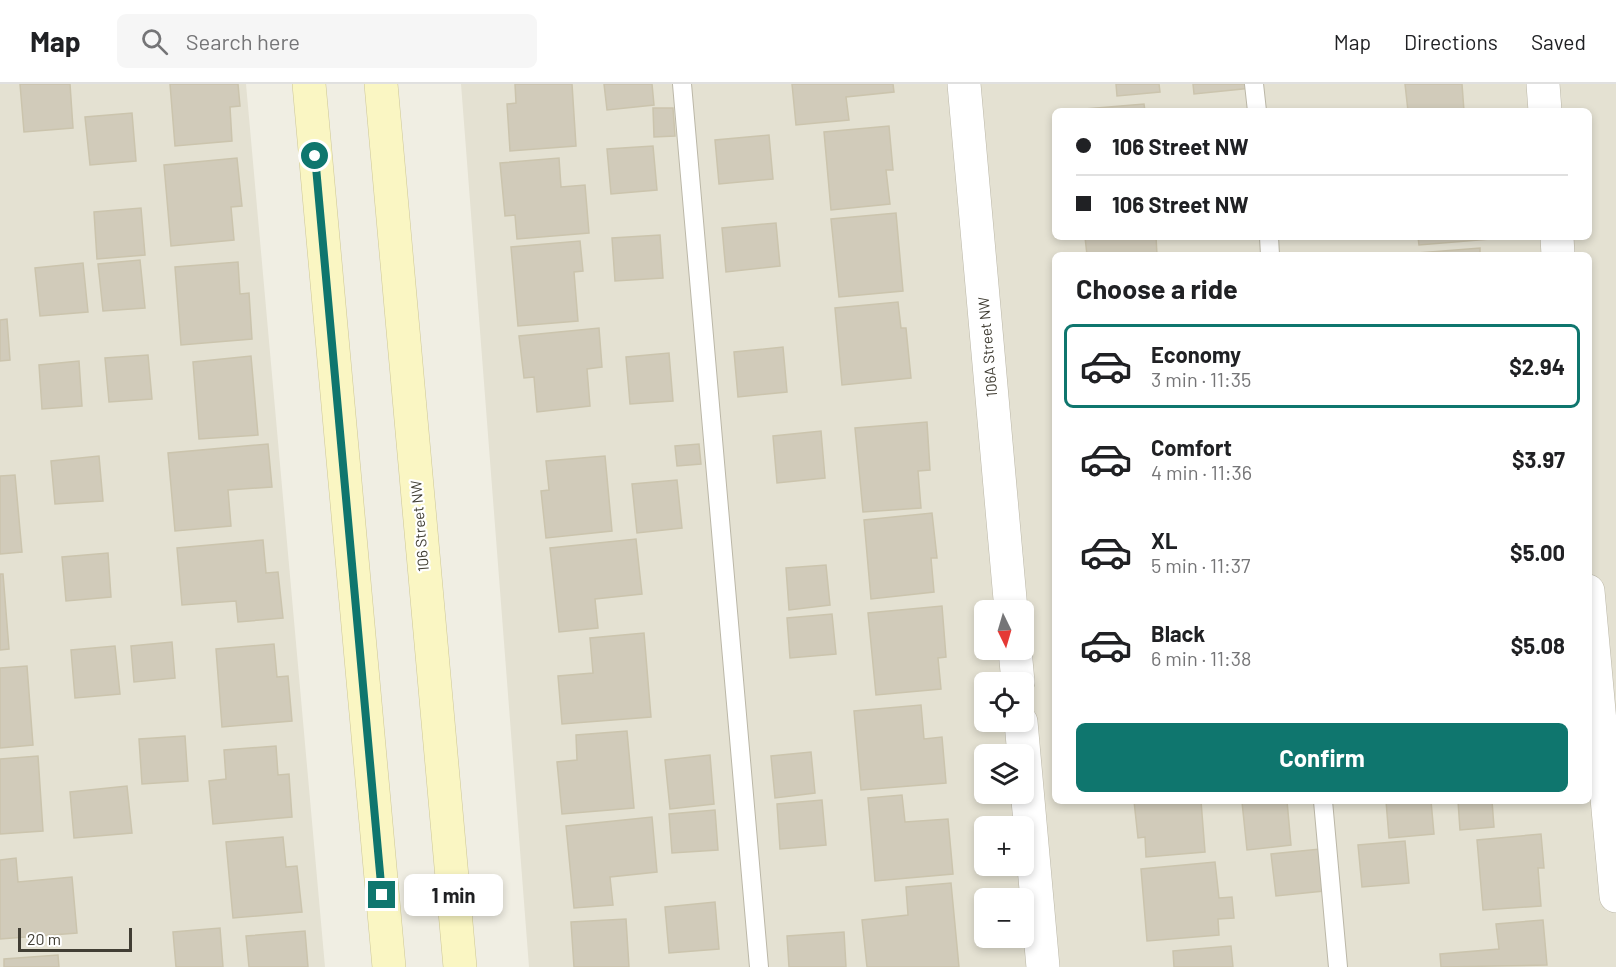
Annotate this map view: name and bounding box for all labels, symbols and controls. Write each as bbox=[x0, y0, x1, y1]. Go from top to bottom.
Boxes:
search box bbox=[117, 14, 537, 68]
text: Map bbox=[30, 24, 81, 58]
icon: search bbox=[138, 25, 171, 58]
text: Search here bbox=[186, 28, 300, 54]
text: Map bbox=[1334, 29, 1371, 54]
text: Directions bbox=[1404, 29, 1498, 54]
text: Saved bbox=[1531, 29, 1586, 54]
text: 106 Street NW bbox=[1112, 133, 1249, 159]
route start bbox=[301, 142, 328, 169]
text: 106 Street NW bbox=[1112, 191, 1249, 217]
text: Choose a ride bbox=[1076, 272, 1238, 304]
street label: 106A Street NW bbox=[974, 296, 1000, 398]
icon: car bbox=[1079, 339, 1133, 393]
text: Economy bbox=[1151, 341, 1241, 367]
text: $2.94 bbox=[1509, 353, 1565, 379]
text: 3 min · 11:35 bbox=[1151, 367, 1251, 391]
icon: car bbox=[1079, 432, 1133, 486]
text: Comfort bbox=[1151, 434, 1232, 460]
text: $3.97 bbox=[1512, 446, 1565, 472]
text: 4 min · 11:36 bbox=[1151, 460, 1252, 484]
street label: 106 Street NW bbox=[406, 480, 432, 573]
icon: car bbox=[1079, 525, 1133, 579]
text: XL bbox=[1151, 527, 1177, 553]
text: $5.00 bbox=[1510, 539, 1565, 565]
text: 5 min · 11:37 bbox=[1151, 553, 1251, 577]
north arrow bbox=[974, 600, 1034, 660]
map controls bbox=[974, 600, 1034, 948]
icon: car bbox=[1079, 618, 1133, 672]
text: Black bbox=[1151, 620, 1205, 646]
text: $5.08 bbox=[1511, 632, 1565, 658]
text: 6 min · 11:38 bbox=[1151, 646, 1251, 670]
button: locate bbox=[974, 672, 1034, 732]
button: Confirm bbox=[1076, 723, 1568, 792]
button: layers bbox=[974, 744, 1034, 804]
button: + bbox=[974, 816, 1034, 876]
callout: 1 min bbox=[403, 874, 502, 916]
route end bbox=[368, 881, 395, 908]
text: 1 min bbox=[432, 883, 475, 907]
button: − bbox=[974, 888, 1034, 948]
scale bar bbox=[18, 925, 132, 952]
text: 20 m bbox=[27, 929, 61, 948]

